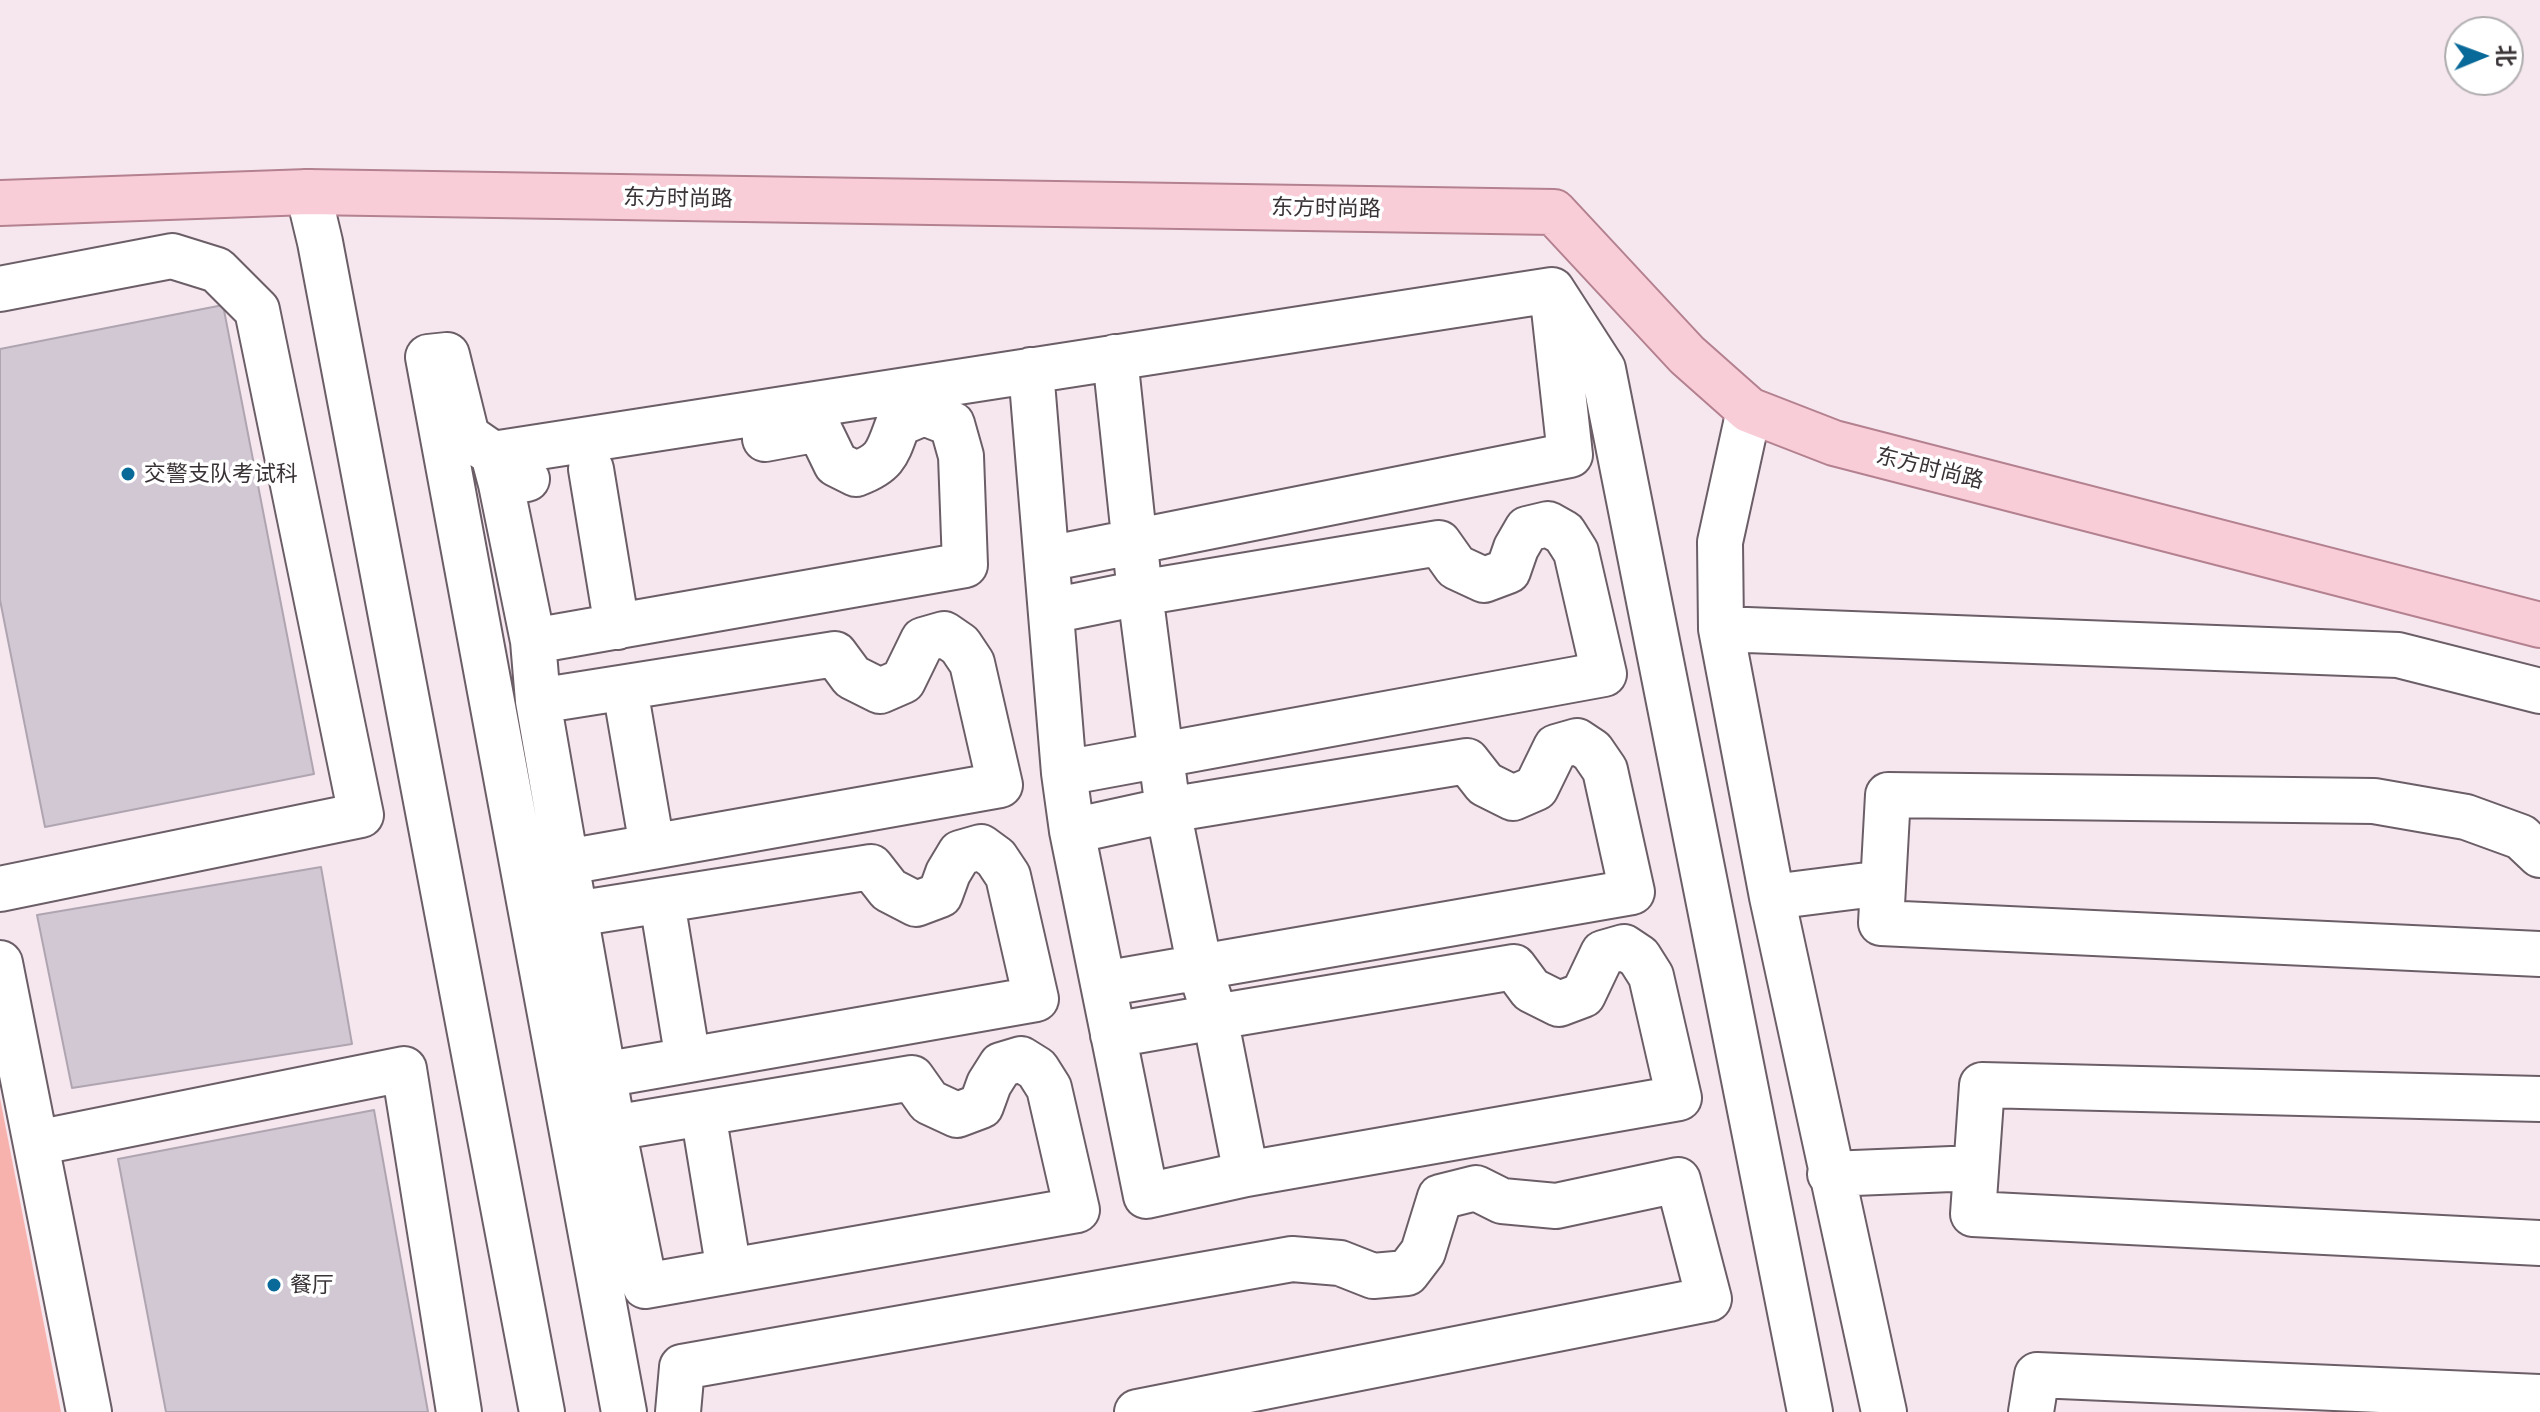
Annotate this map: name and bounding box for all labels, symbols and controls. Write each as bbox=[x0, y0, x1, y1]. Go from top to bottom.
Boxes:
north arrow bbox=[2444, 16, 2524, 96]
text: 北 bbox=[2493, 44, 2520, 67]
street label: 东方时尚路 bbox=[623, 184, 733, 212]
street label: 东方时尚路 bbox=[1271, 194, 1381, 222]
street label: 东方时尚路 bbox=[1873, 442, 1987, 494]
place label: 交警支队考试科 bbox=[144, 461, 298, 487]
marker: 交警支队考试科 bbox=[119, 465, 137, 483]
place label: 餐厅 bbox=[290, 1272, 334, 1298]
marker: 餐厅 bbox=[265, 1276, 283, 1294]

